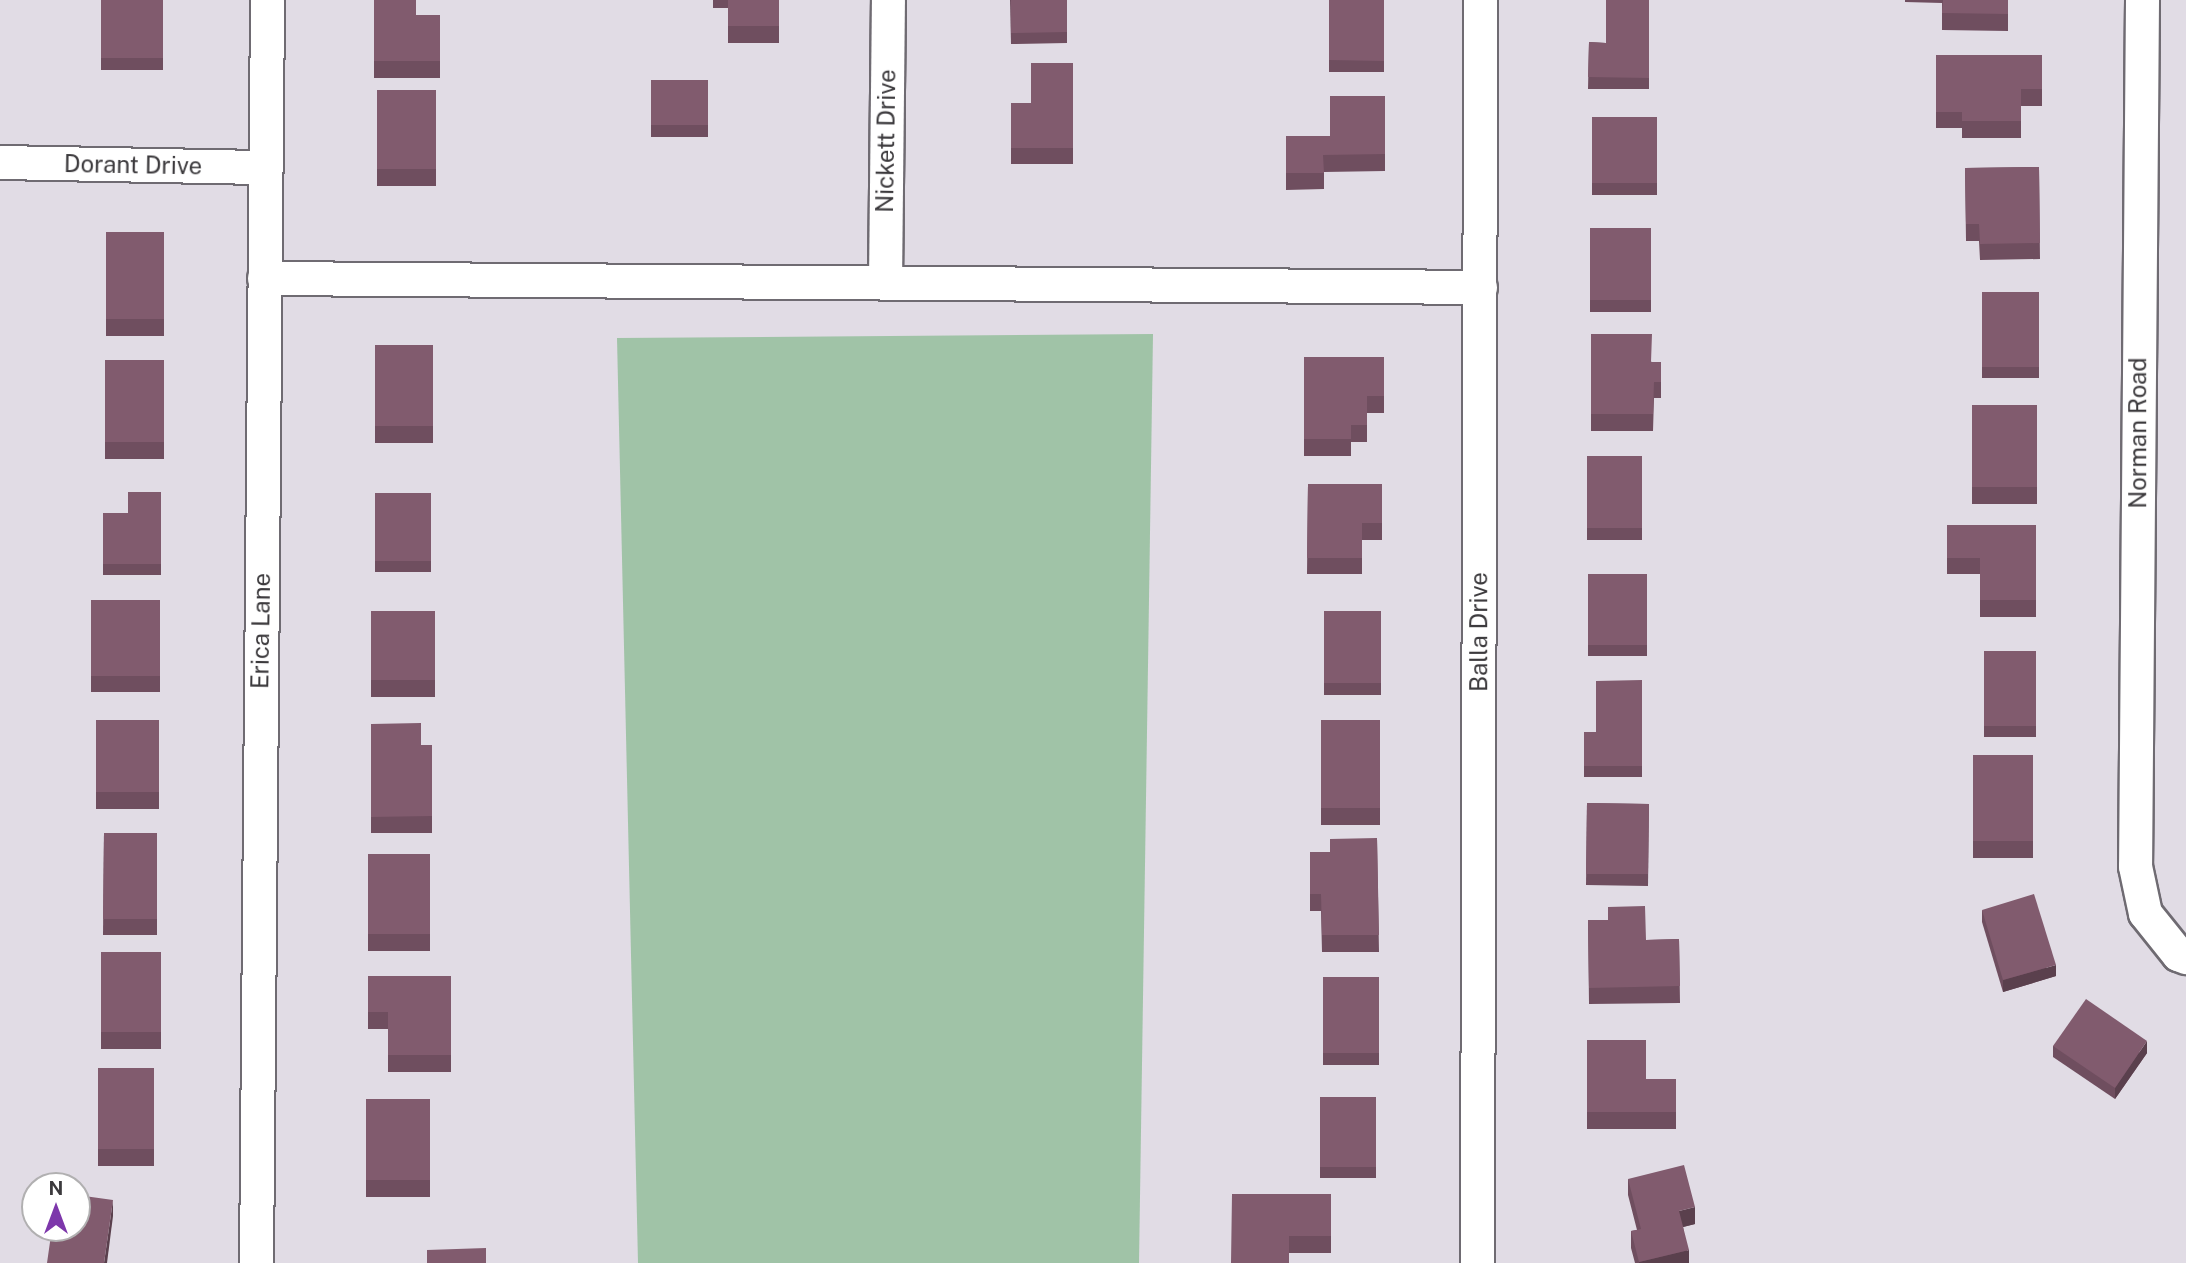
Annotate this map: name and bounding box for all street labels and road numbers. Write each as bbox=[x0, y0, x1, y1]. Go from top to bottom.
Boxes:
street label: Nickett Drive bbox=[870, 69, 902, 213]
street label: Dorant Drive bbox=[64, 149, 202, 181]
street label: Norman Road bbox=[2124, 357, 2152, 509]
street label: Balla Drive bbox=[1465, 572, 1493, 692]
street label: Erica Lane bbox=[246, 573, 276, 689]

